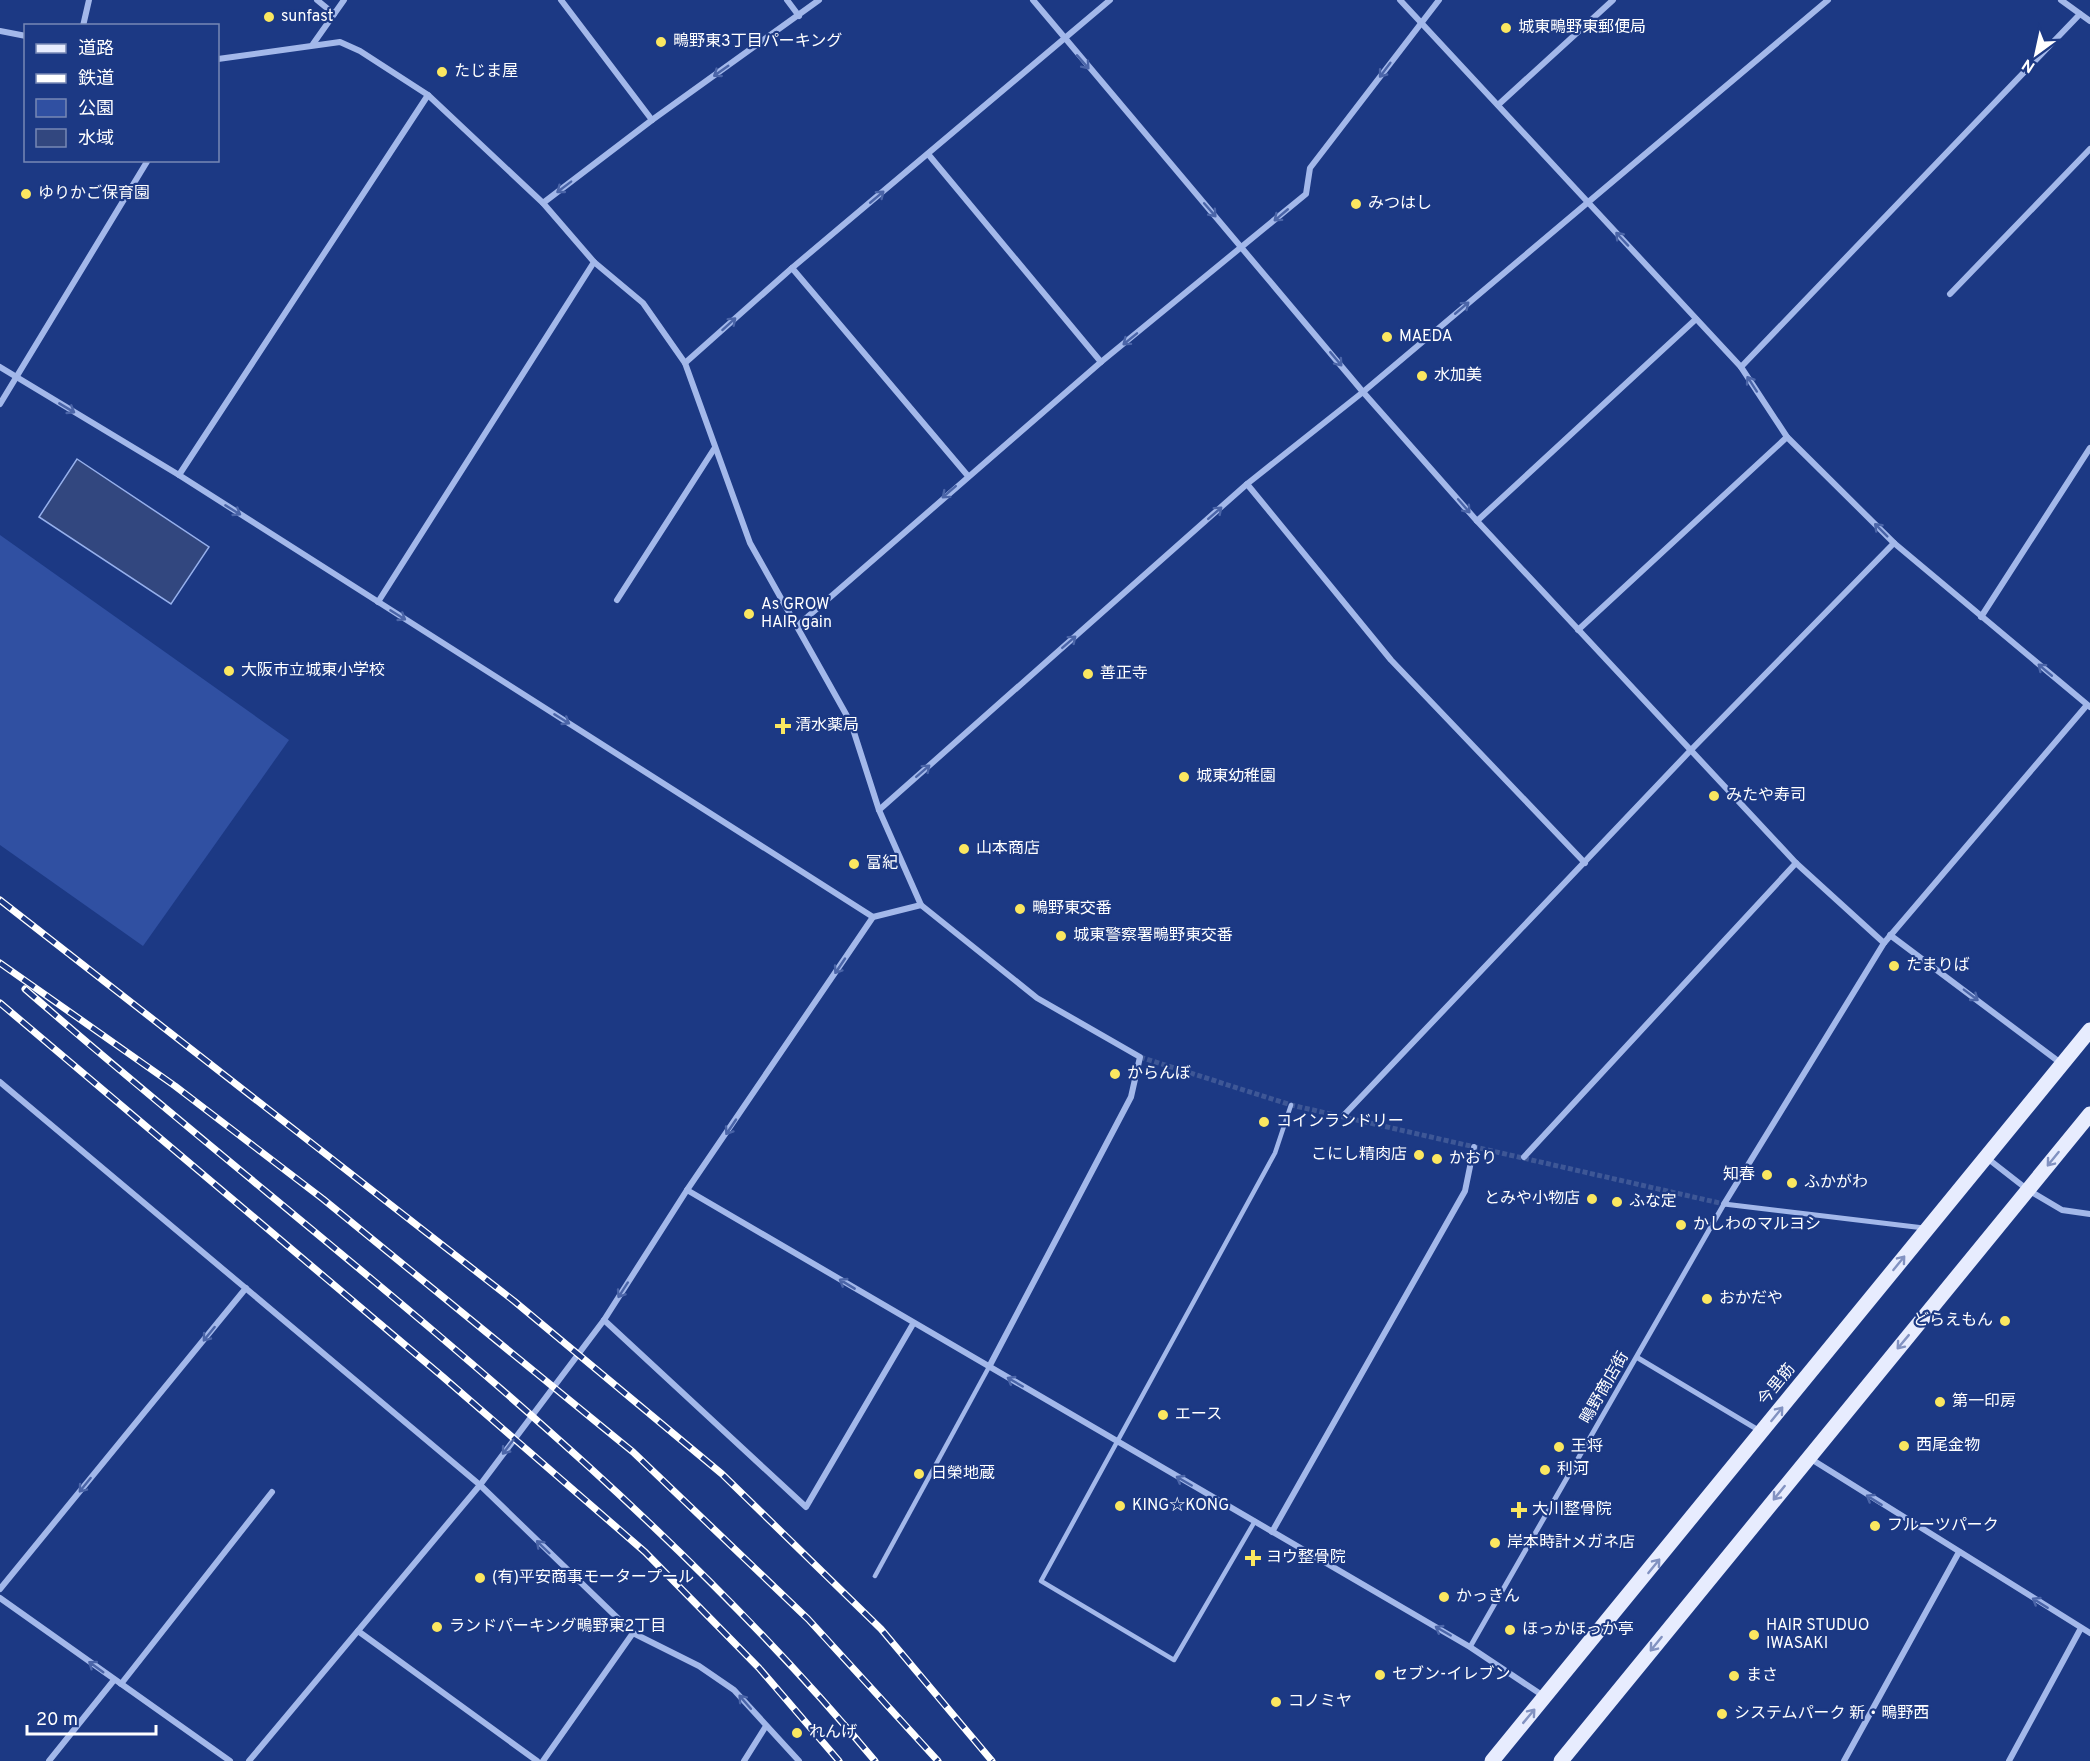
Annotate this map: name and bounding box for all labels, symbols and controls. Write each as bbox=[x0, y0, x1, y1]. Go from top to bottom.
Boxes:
place label: sunfast bbox=[281, 7, 334, 27]
marker: sunfast bbox=[262, 10, 276, 24]
place label: 城東鴫野東郵便局 bbox=[1518, 18, 1646, 38]
marker: 城東鴫野東郵便局 bbox=[1499, 21, 1513, 35]
legend bbox=[24, 24, 219, 162]
north arrow bbox=[2006, 24, 2066, 84]
place label: 鴫野東3丁目パーキング bbox=[673, 32, 842, 52]
marker: 鴫野東3丁目パーキング bbox=[654, 35, 668, 49]
text: 道路 bbox=[78, 38, 114, 61]
text: N bbox=[2019, 53, 2039, 76]
one-way arrow bbox=[1076, 54, 1090, 69]
place label: たじま屋 bbox=[454, 62, 518, 82]
one-way arrow bbox=[1378, 62, 1391, 78]
marker: たじま屋 bbox=[435, 65, 449, 79]
one-way arrow bbox=[713, 65, 729, 77]
text: 鉄道 bbox=[78, 68, 114, 91]
text: 公園 bbox=[78, 98, 114, 121]
text: 水域 bbox=[78, 128, 114, 151]
one-way arrow bbox=[556, 180, 572, 193]
place label: ゆりかご保育園 bbox=[38, 184, 150, 204]
marker: ゆりかご保育園 bbox=[19, 187, 33, 201]
one-way arrow bbox=[869, 190, 884, 204]
place label: みつはし bbox=[1368, 194, 1432, 214]
marker: みつはし bbox=[1349, 197, 1363, 211]
one-way arrow bbox=[1203, 202, 1217, 217]
one-way arrow bbox=[1274, 208, 1289, 222]
one-way arrow bbox=[1615, 232, 1629, 247]
one-way arrow bbox=[1454, 301, 1470, 314]
one-way arrow bbox=[721, 317, 736, 331]
place label: MAEDA bbox=[1399, 327, 1453, 347]
marker: MAEDA bbox=[1380, 330, 1394, 344]
one-way arrow bbox=[1122, 332, 1138, 345]
one-way arrow bbox=[1329, 351, 1342, 367]
place label: 水加美 bbox=[1434, 366, 1482, 386]
marker: 水加美 bbox=[1415, 369, 1429, 383]
one-way arrow bbox=[1746, 376, 1759, 393]
one-way arrow bbox=[58, 402, 75, 414]
one-way arrow bbox=[942, 485, 957, 499]
one-way arrow bbox=[1457, 498, 1471, 513]
one-way arrow bbox=[225, 504, 241, 516]
one-way arrow bbox=[1207, 506, 1222, 520]
one-way arrow bbox=[1873, 523, 1888, 537]
place label: As GROW HAIR gain bbox=[761, 595, 832, 633]
marker: As GROW HAIR gain bbox=[742, 607, 756, 621]
one-way arrow bbox=[389, 609, 406, 621]
one-way arrow bbox=[1061, 635, 1076, 649]
place label: 大阪市立城東小学校 bbox=[241, 661, 385, 681]
marker: 大阪市立城東小学校 bbox=[222, 664, 236, 678]
place label: 善正寺 bbox=[1100, 664, 1148, 684]
one-way arrow bbox=[2037, 664, 2053, 677]
marker: 善正寺 bbox=[1081, 667, 1095, 681]
one-way arrow bbox=[554, 713, 571, 726]
place label: 清水薬局 bbox=[795, 716, 859, 736]
marker: 清水薬局 bbox=[776, 719, 790, 733]
one-way arrow bbox=[915, 764, 930, 778]
place label: 城東幼稚園 bbox=[1196, 767, 1276, 787]
marker: 城東幼稚園 bbox=[1177, 770, 1191, 784]
place label: みたや寿司 bbox=[1726, 786, 1806, 806]
marker: みたや寿司 bbox=[1707, 789, 1721, 803]
place label: 山本商店 bbox=[976, 839, 1040, 859]
marker: 山本商店 bbox=[957, 842, 971, 856]
place label: 富紀 bbox=[866, 854, 898, 874]
marker: 富紀 bbox=[847, 857, 861, 871]
place label: 鴫野東交番 bbox=[1032, 899, 1112, 919]
marker: 鴫野東交番 bbox=[1013, 902, 1027, 916]
place label: 城東警察署鴫野東交番 bbox=[1073, 926, 1233, 946]
marker: 城東警察署鴫野東交番 bbox=[1054, 929, 1068, 943]
place label: たまりば bbox=[1906, 956, 1970, 976]
one-way arrow bbox=[834, 957, 846, 974]
marker: たまりば bbox=[1887, 959, 1901, 973]
one-way arrow bbox=[1962, 988, 1978, 1001]
place label: からんぼ bbox=[1127, 1064, 1191, 1084]
marker: からんぼ bbox=[1108, 1067, 1122, 1081]
place label: コインランドリー bbox=[1276, 1112, 1404, 1132]
marker: コインランドリー bbox=[1257, 1115, 1271, 1129]
one-way arrow bbox=[724, 1118, 736, 1135]
place label: こにし精肉店 bbox=[1311, 1145, 1407, 1165]
marker: こにし精肉店 bbox=[1412, 1148, 1426, 1162]
place label: かおり bbox=[1449, 1149, 1497, 1169]
one-way arrow bbox=[2046, 1151, 2059, 1167]
marker: かおり bbox=[1430, 1152, 1444, 1166]
place label: 知春 bbox=[1723, 1165, 1755, 1185]
marker: 知春 bbox=[1760, 1168, 1774, 1182]
place label: ふかがわ bbox=[1804, 1173, 1868, 1193]
marker: ふかがわ bbox=[1785, 1176, 1799, 1190]
place label: とみや小物店 bbox=[1484, 1189, 1580, 1209]
marker: とみや小物店 bbox=[1585, 1192, 1599, 1206]
place label: ふな定 bbox=[1629, 1192, 1677, 1212]
marker: ふな定 bbox=[1610, 1195, 1624, 1209]
place label: かしわのマルヨシ bbox=[1693, 1215, 1821, 1235]
marker: かしわのマルヨシ bbox=[1674, 1218, 1688, 1232]
one-way arrow bbox=[1892, 1255, 1905, 1271]
one-way arrow bbox=[839, 1278, 856, 1290]
one-way arrow bbox=[617, 1281, 629, 1298]
place label: おかだや bbox=[1719, 1289, 1783, 1309]
marker: おかだや bbox=[1700, 1292, 1714, 1306]
place label: どらえもん bbox=[1913, 1311, 1993, 1331]
marker: どらえもん bbox=[1998, 1314, 2012, 1328]
one-way arrow bbox=[202, 1326, 215, 1342]
one-way arrow bbox=[1897, 1334, 1910, 1350]
street label: 鴫野商店街 bbox=[1576, 1348, 1634, 1428]
street label: 今里筋 bbox=[1754, 1360, 1800, 1410]
one-way arrow bbox=[1007, 1376, 1024, 1388]
place label: 第一印房 bbox=[1952, 1392, 2016, 1412]
marker: 第一印房 bbox=[1933, 1395, 1947, 1409]
place label: エース bbox=[1175, 1405, 1222, 1425]
one-way arrow bbox=[1770, 1406, 1783, 1422]
marker: エース bbox=[1156, 1408, 1170, 1422]
place label: 西尾金物 bbox=[1916, 1436, 1980, 1456]
place label: 王将 bbox=[1571, 1437, 1603, 1457]
one-way arrow bbox=[502, 1439, 514, 1455]
marker: 西尾金物 bbox=[1897, 1439, 1911, 1453]
marker: 王将 bbox=[1552, 1440, 1566, 1454]
place label: 利河 bbox=[1557, 1460, 1589, 1480]
marker: 利河 bbox=[1538, 1463, 1552, 1477]
place label: 日榮地蔵 bbox=[931, 1464, 995, 1484]
marker: 日榮地蔵 bbox=[912, 1467, 926, 1481]
one-way arrow bbox=[1176, 1474, 1193, 1486]
one-way arrow bbox=[79, 1476, 92, 1492]
one-way arrow bbox=[1772, 1485, 1786, 1500]
one-way arrow bbox=[1866, 1493, 1883, 1505]
place label: KING☆KONG bbox=[1132, 1496, 1229, 1516]
marker: KING☆KONG bbox=[1113, 1499, 1127, 1513]
place label: 大川整骨院 bbox=[1532, 1500, 1612, 1520]
marker: 大川整骨院 bbox=[1510, 1501, 1528, 1519]
place label: フルーツパーク bbox=[1887, 1516, 1999, 1536]
marker: フルーツパーク bbox=[1868, 1519, 1882, 1533]
place label: 岸本時計メガネ店 bbox=[1507, 1533, 1635, 1553]
marker: 岸本時計メガネ店 bbox=[1488, 1536, 1502, 1550]
one-way arrow bbox=[536, 1539, 551, 1554]
place label: ヨウ整骨院 bbox=[1266, 1548, 1346, 1568]
marker: ヨウ整骨院 bbox=[1244, 1549, 1262, 1567]
one-way arrow bbox=[1647, 1558, 1660, 1574]
place label: (有)平安商事モータープール bbox=[492, 1568, 694, 1588]
marker: (有)平安商事モータープール bbox=[473, 1571, 487, 1585]
place label: かっきん bbox=[1456, 1587, 1520, 1607]
marker: かっきん bbox=[1437, 1590, 1451, 1604]
one-way arrow bbox=[2032, 1596, 2049, 1608]
place label: HAIR STUDUO IWASAKI bbox=[1766, 1616, 1870, 1654]
place label: ランドパーキング鴫野東2丁目 bbox=[449, 1617, 666, 1637]
marker: ランドパーキング鴫野東2丁目 bbox=[430, 1620, 444, 1634]
place label: ほっかほっか亭 bbox=[1522, 1620, 1634, 1640]
marker: ほっかほっか亭 bbox=[1503, 1623, 1517, 1637]
one-way arrow bbox=[1435, 1625, 1452, 1637]
marker: HAIR STUDUO IWASAKI bbox=[1747, 1628, 1761, 1642]
one-way arrow bbox=[1649, 1636, 1662, 1652]
one-way arrow bbox=[89, 1661, 105, 1673]
place label: セブン-イレブン bbox=[1392, 1665, 1510, 1685]
place label: まさ bbox=[1746, 1666, 1778, 1686]
marker: セブン-イレブン bbox=[1373, 1668, 1387, 1682]
marker: まさ bbox=[1727, 1669, 1741, 1683]
place label: コノミヤ bbox=[1288, 1692, 1352, 1712]
one-way arrow bbox=[739, 1695, 753, 1711]
marker: コノミヤ bbox=[1269, 1695, 1283, 1709]
scale bar bbox=[27, 1698, 156, 1736]
place label: システムパーク 新・鴫野西 bbox=[1734, 1704, 1929, 1724]
marker: システムパーク 新・鴫野西 bbox=[1715, 1707, 1729, 1721]
one-way arrow bbox=[1523, 1708, 1536, 1724]
text: 20 m bbox=[36, 1709, 78, 1732]
place label: れんげ bbox=[809, 1723, 857, 1743]
marker: れんげ bbox=[790, 1726, 804, 1740]

